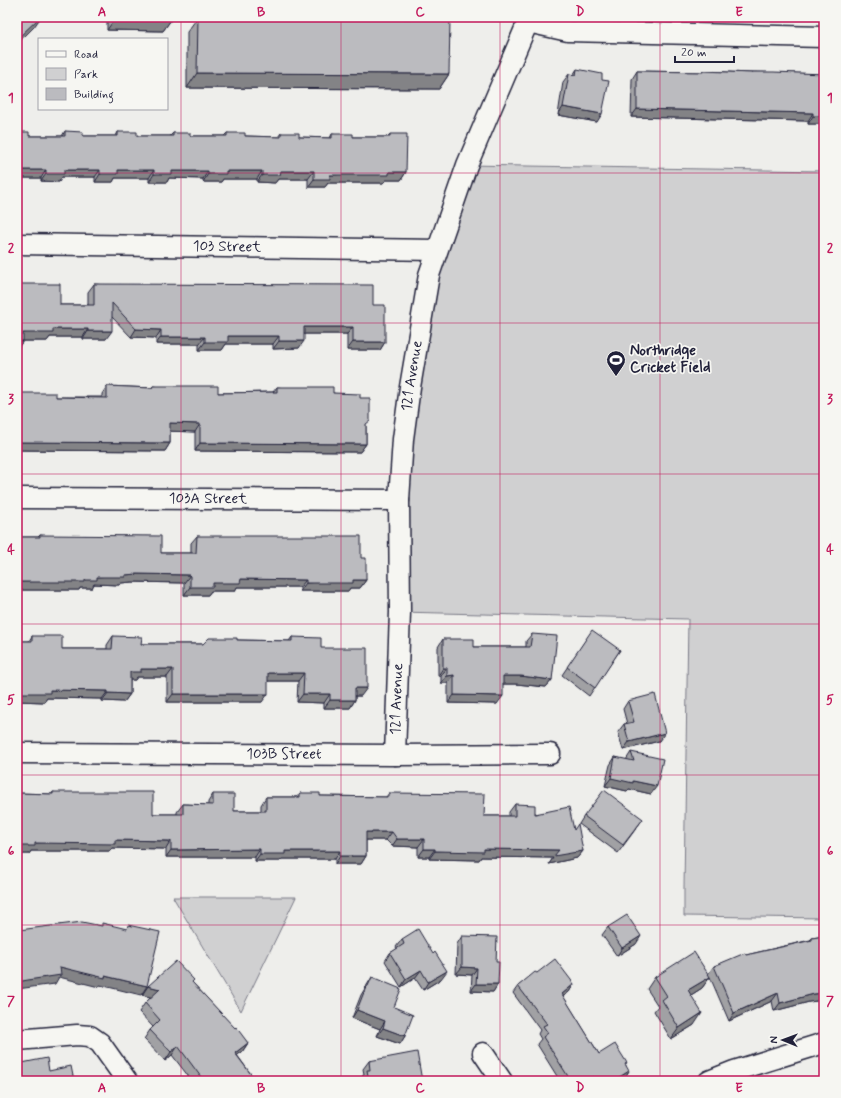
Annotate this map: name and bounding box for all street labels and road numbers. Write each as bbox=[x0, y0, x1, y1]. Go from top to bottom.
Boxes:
street label: 103 Street bbox=[193, 237, 262, 257]
street label: 121 Avenue bbox=[397, 339, 428, 413]
street label: 103A Street bbox=[169, 489, 247, 509]
street label: 121 Avenue bbox=[386, 663, 408, 735]
street label: 103B Street bbox=[246, 744, 322, 765]

